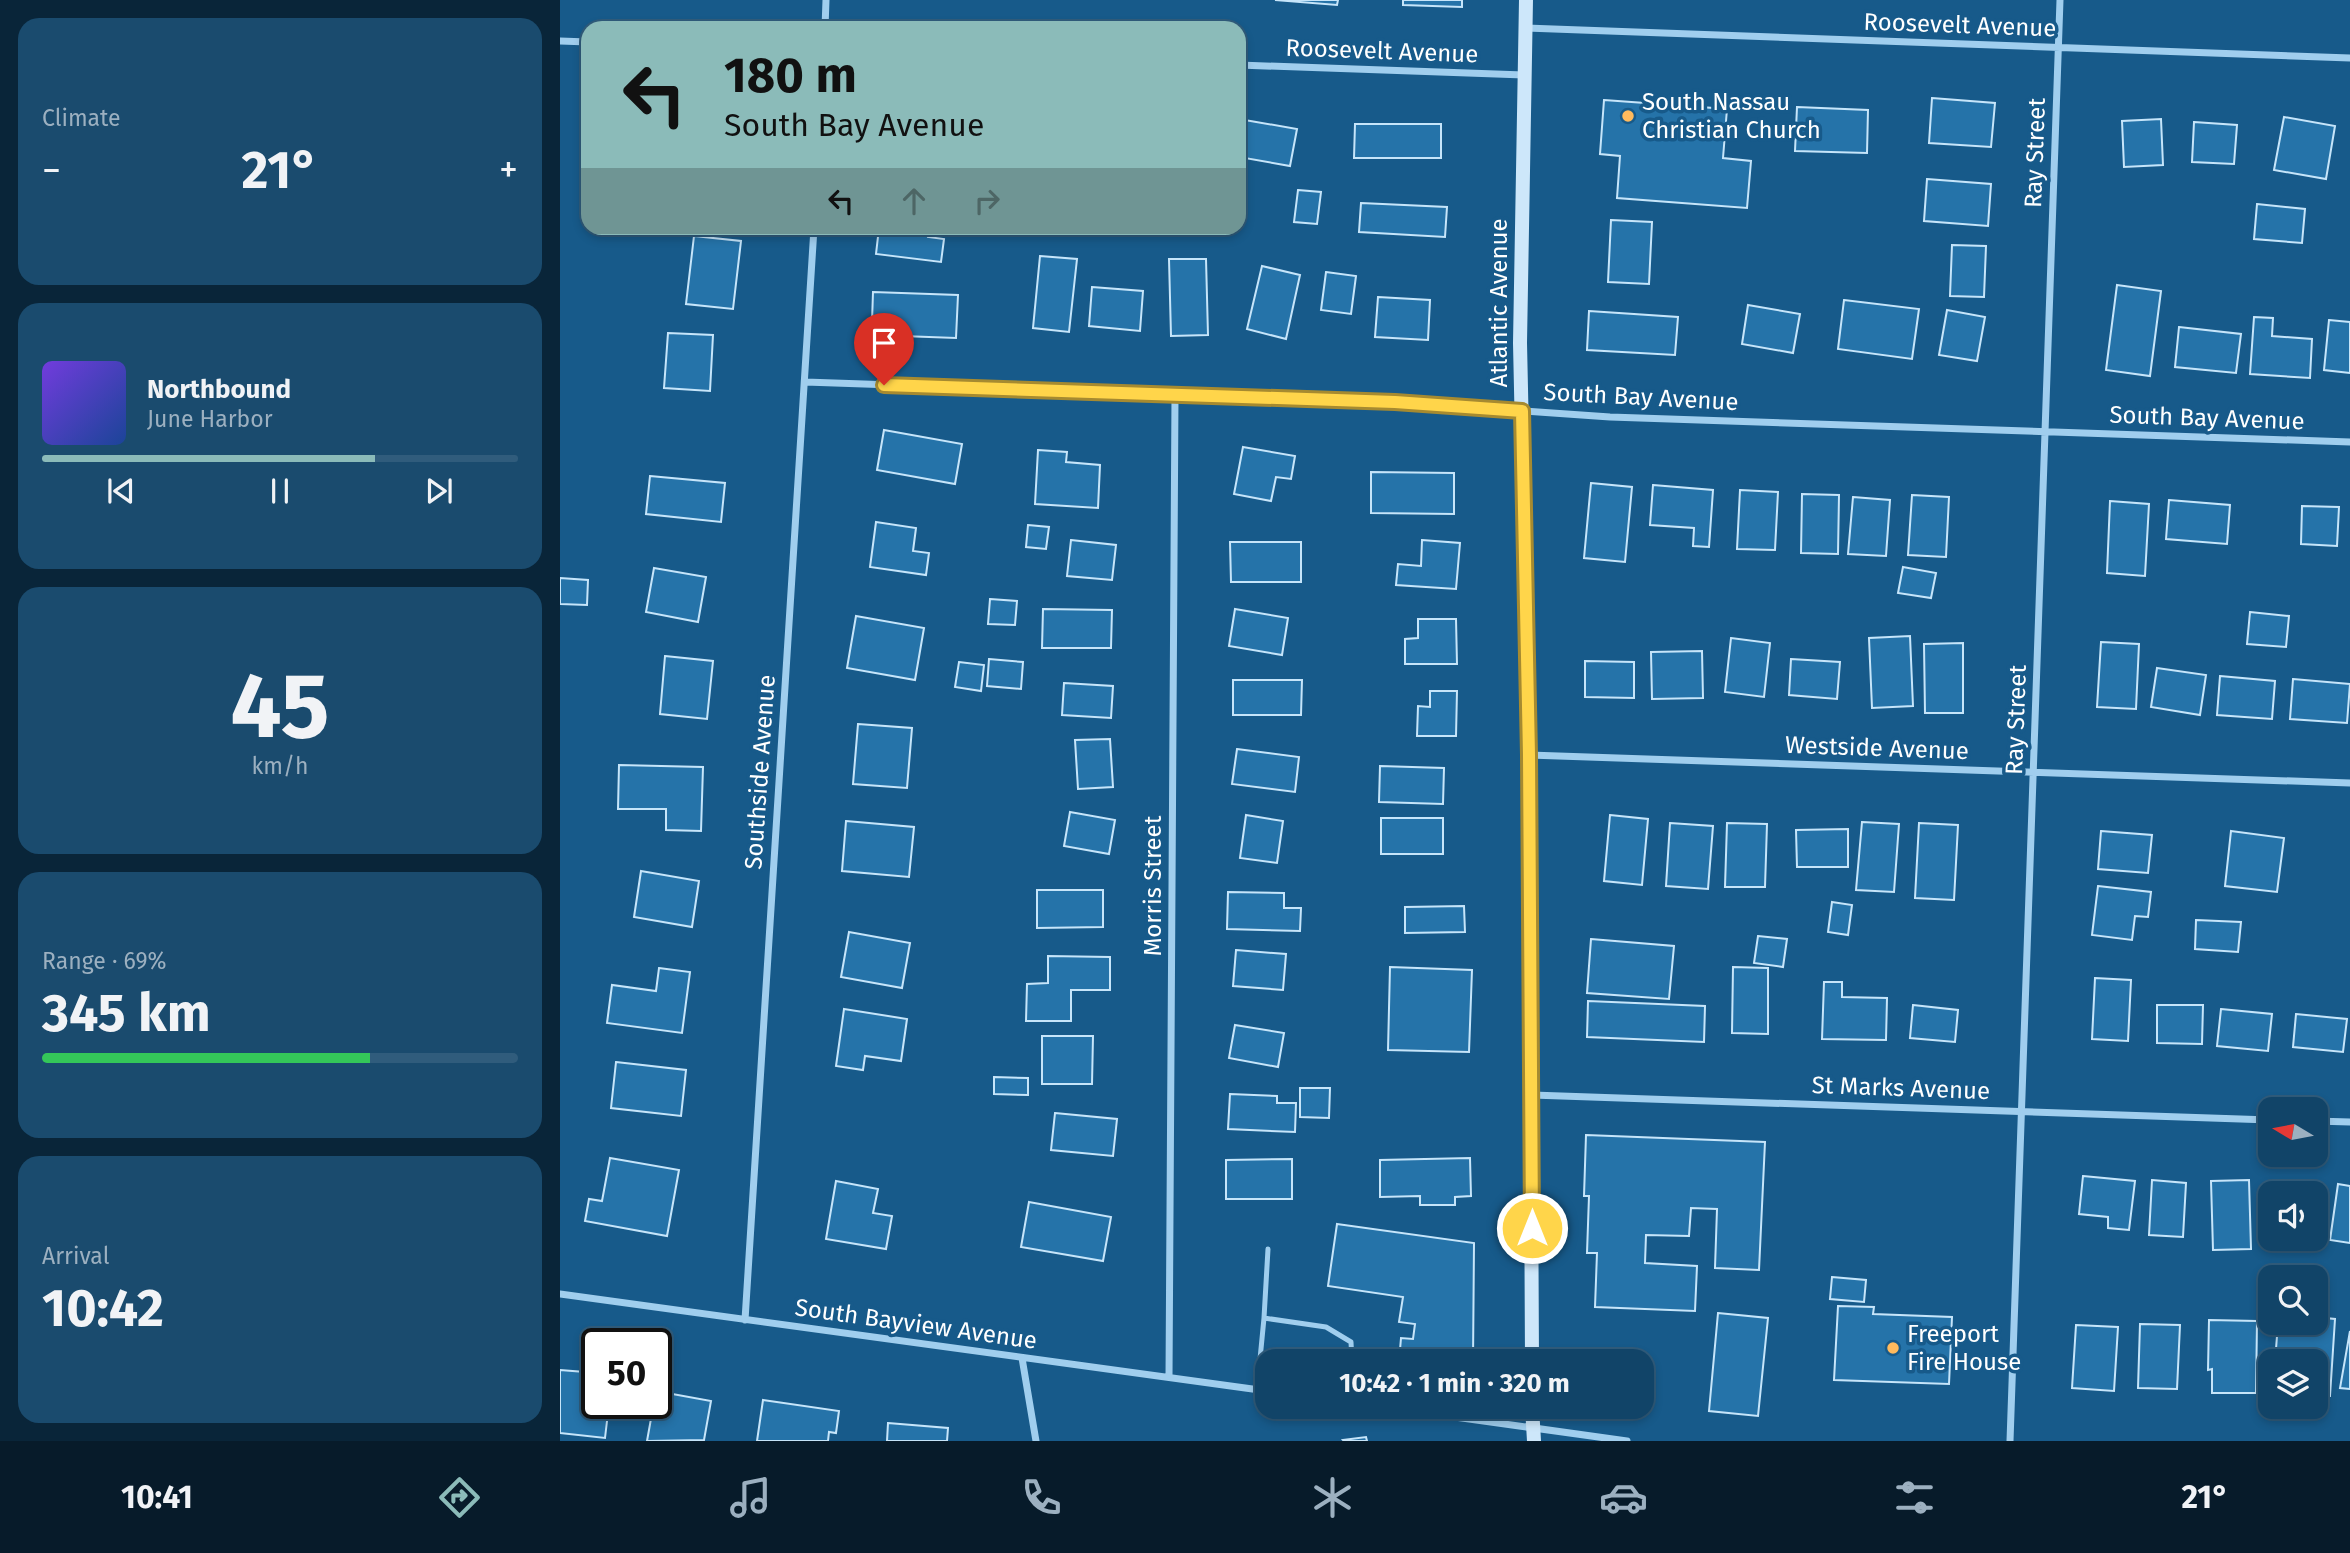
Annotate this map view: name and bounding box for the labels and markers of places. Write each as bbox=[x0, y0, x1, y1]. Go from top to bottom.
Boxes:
place label: South Nassau Christian Church bbox=[1642, 88, 1821, 144]
marker: South Nassau Christian Church bbox=[1620, 108, 1636, 124]
pin bbox=[854, 313, 914, 385]
place label: Freeport Fire House bbox=[1907, 1320, 2021, 1376]
marker: Freeport Fire House bbox=[1885, 1340, 1901, 1356]

